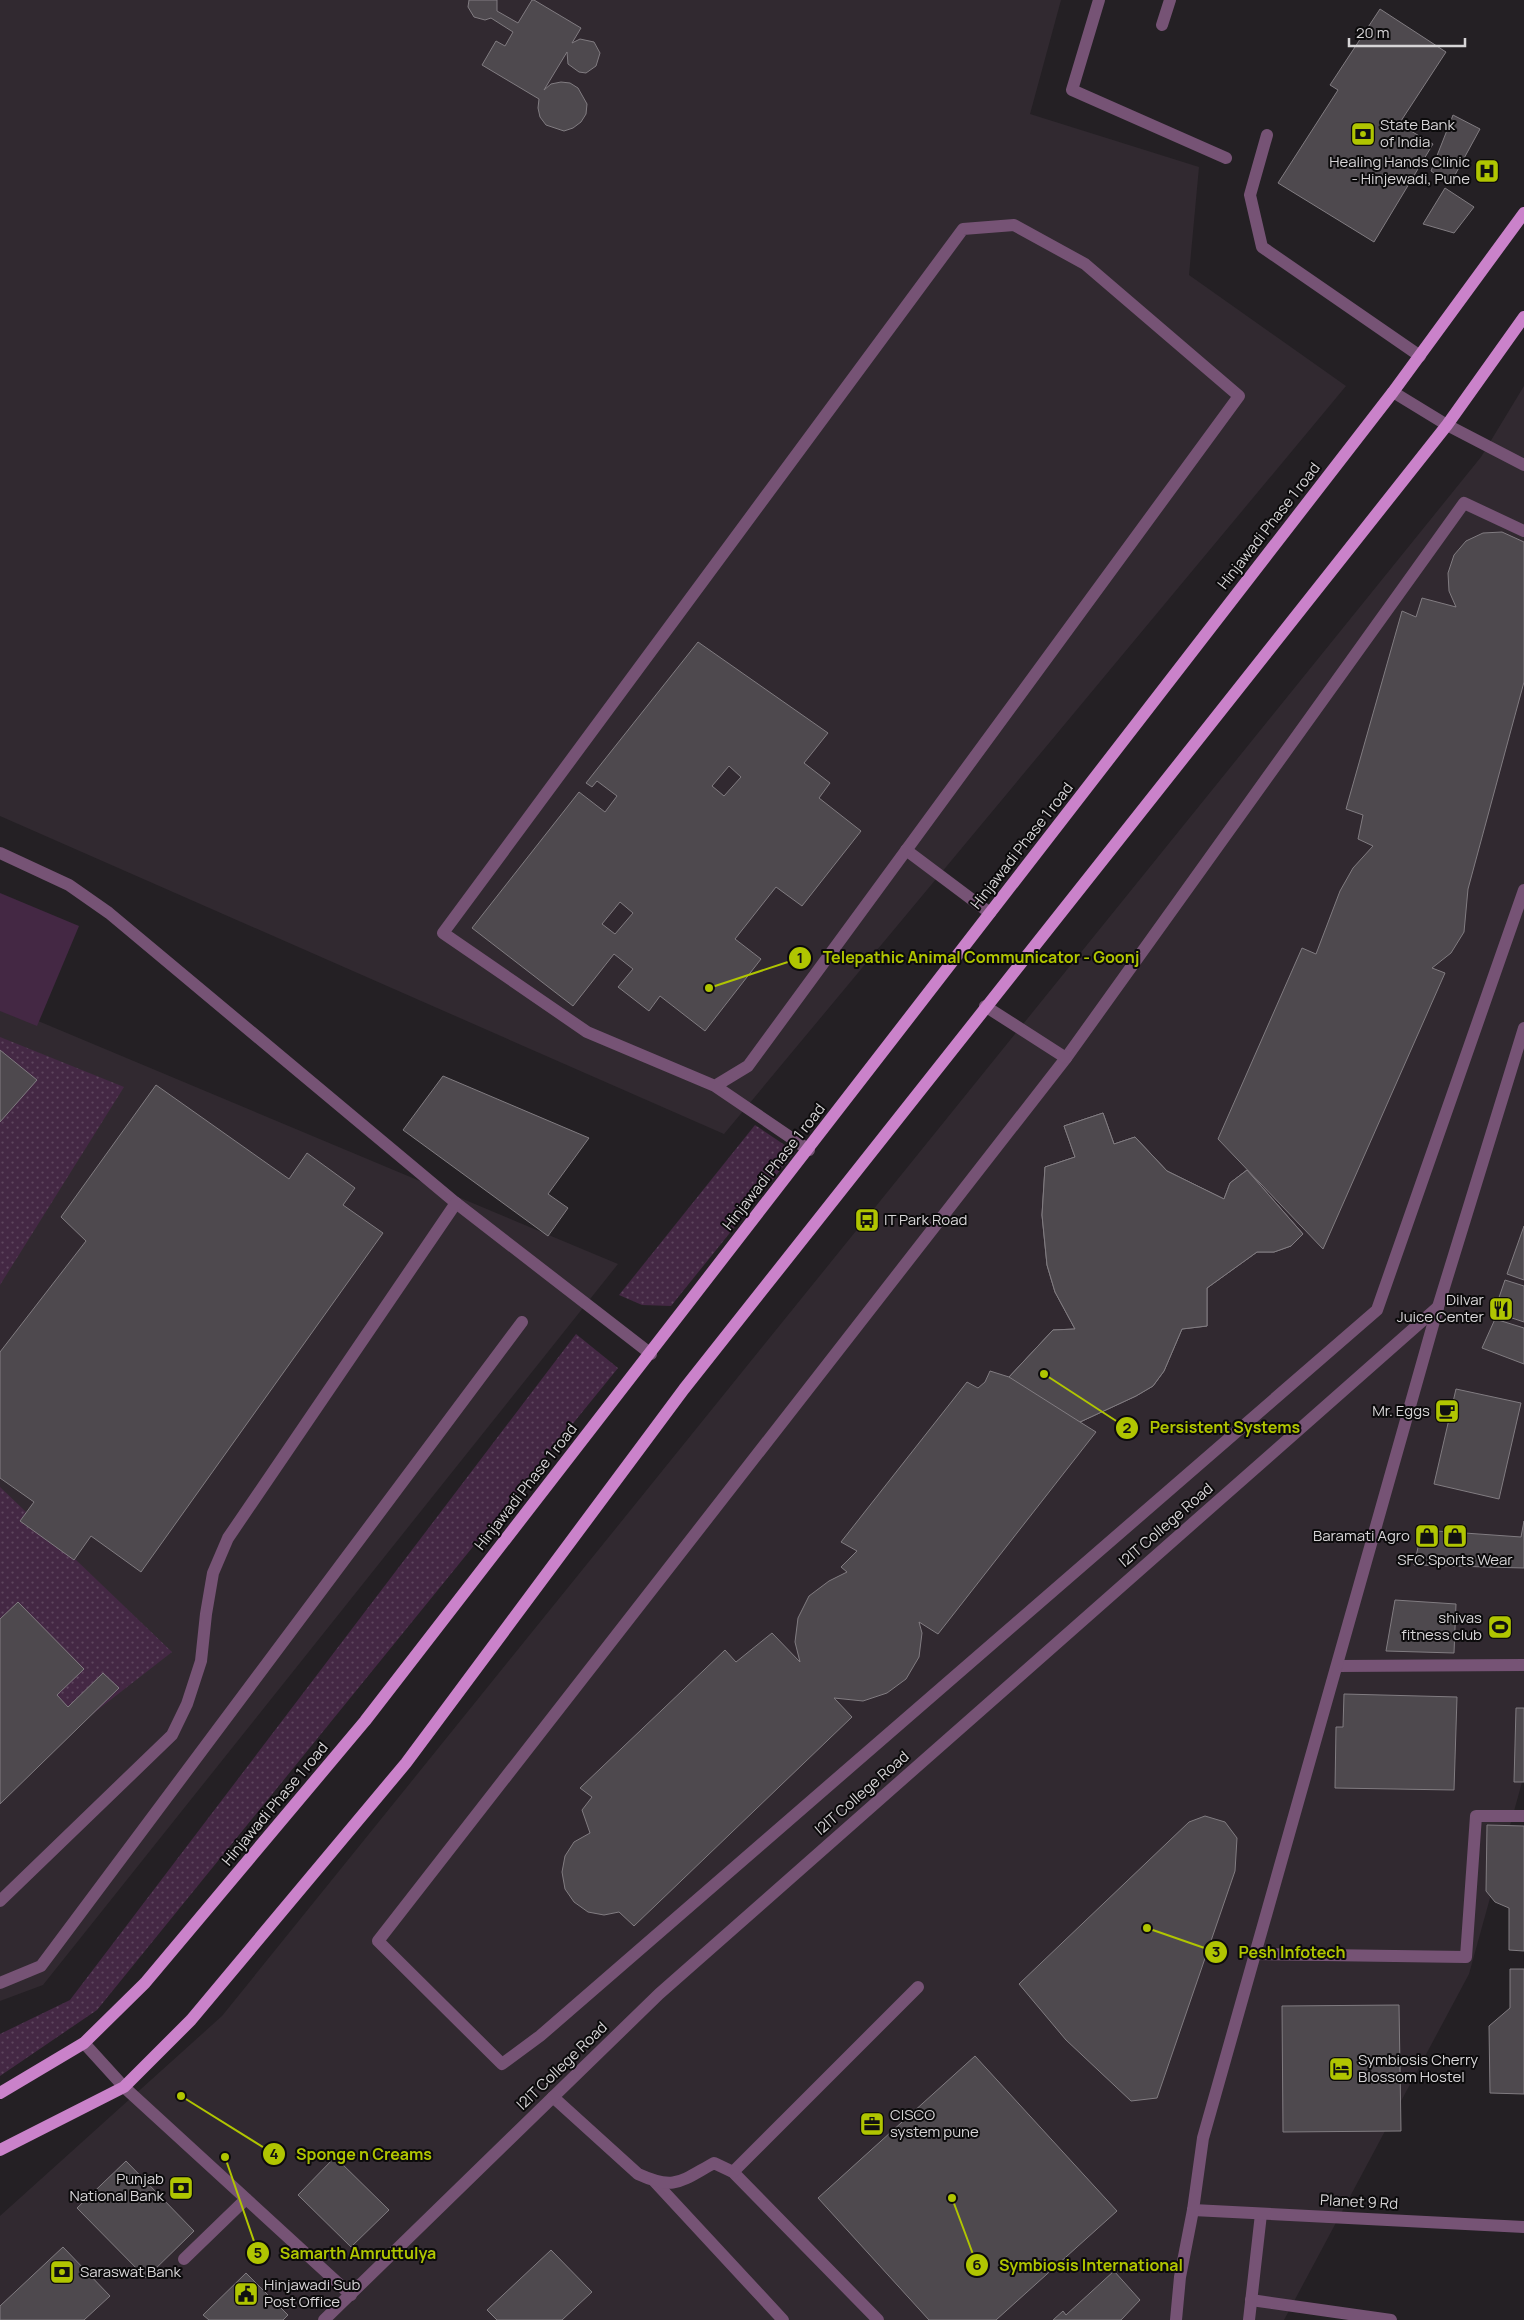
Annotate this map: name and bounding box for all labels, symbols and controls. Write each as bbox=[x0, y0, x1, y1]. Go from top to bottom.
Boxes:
scale bar bbox=[1349, 15, 1465, 47]
text: 20 m bbox=[1356, 22, 1389, 43]
place label: State Bank of India bbox=[1380, 114, 1455, 152]
bank icon: State Bank of India bbox=[1350, 121, 1376, 147]
place label: Healing Hands Clinic - Hinjewadi, Pune bbox=[1329, 151, 1470, 189]
hospital icon: Healing Hands Clinic - Hinjewadi, Pune bbox=[1474, 158, 1500, 184]
street label: Hinjawadi Phase 1 road bbox=[1212, 458, 1325, 593]
street label: Hinjawadi Phase 1 road bbox=[965, 778, 1078, 913]
callout: Telepathic Animal Communicator - Goonj bbox=[787, 942, 1149, 973]
text: Telepathic Animal Communicator - Goonj bbox=[823, 946, 1139, 968]
text: 1 bbox=[797, 947, 803, 968]
street label: Hinjawadi Phase 1 road bbox=[717, 1099, 830, 1234]
bus stop icon: IT Park Road bbox=[854, 1207, 880, 1233]
place label: IT Park Road bbox=[884, 1209, 967, 1230]
place label: Dilvar Juice Center bbox=[1397, 1289, 1485, 1327]
restaurant icon: Dilvar Juice Center bbox=[1488, 1296, 1514, 1322]
cafe icon: Mr. Eggs bbox=[1434, 1398, 1460, 1424]
place label: Mr. Eggs bbox=[1372, 1400, 1430, 1421]
callout: Persistent Systems bbox=[1115, 1412, 1310, 1443]
text: Persistent Systems bbox=[1150, 1416, 1301, 1438]
text: 2 bbox=[1123, 1417, 1132, 1438]
street label: Hinjawadi Phase 1 road bbox=[469, 1419, 582, 1554]
street label: I2IT College Road bbox=[1114, 1478, 1217, 1571]
shop icon: Baramati Agro bbox=[1414, 1523, 1440, 1549]
shop icon: SFC Sports Wear bbox=[1442, 1523, 1468, 1549]
place label: Baramati Agro bbox=[1313, 1525, 1410, 1546]
place label: SFC Sports Wear bbox=[1397, 1549, 1513, 1570]
place label: shivas fitness club bbox=[1401, 1607, 1482, 1645]
sports icon: shivas fitness club bbox=[1487, 1614, 1513, 1640]
street label: Hinjawadi Phase 1 road bbox=[217, 1737, 333, 1870]
street label: I2IT College Road bbox=[810, 1746, 913, 1839]
callout: Pesh Infotech bbox=[1203, 1937, 1355, 1968]
text: 3 bbox=[1212, 1941, 1220, 1962]
text: Pesh Infotech bbox=[1238, 1941, 1346, 1963]
street label: I2IT College Road bbox=[512, 2017, 612, 2114]
place label: Symbiosis Cherry Blossom Hostel bbox=[1358, 2049, 1478, 2087]
hotel icon: Symbiosis Cherry Blossom Hostel bbox=[1328, 2056, 1354, 2082]
place label: CISCO system pune bbox=[890, 2104, 979, 2142]
office icon: CISCO system pune bbox=[859, 2111, 885, 2137]
callout: Sponge n Creams bbox=[261, 2139, 442, 2170]
text: 4 bbox=[269, 2143, 279, 2164]
text: Sponge n Creams bbox=[296, 2143, 432, 2165]
place label: Punjab National Bank bbox=[69, 2168, 165, 2206]
bank icon: Punjab National Bank bbox=[168, 2175, 194, 2201]
street label: Planet 9 Rd bbox=[1319, 2189, 1399, 2214]
callout: Samarth Amruttulya bbox=[245, 2238, 447, 2269]
text: 5 bbox=[254, 2242, 263, 2263]
text: Samarth Amruttulya bbox=[280, 2242, 436, 2264]
callout: Symbiosis International bbox=[964, 2250, 1193, 2281]
text: 6 bbox=[972, 2254, 982, 2275]
text: Symbiosis International bbox=[999, 2254, 1183, 2276]
bank icon: Saraswat Bank bbox=[49, 2259, 75, 2285]
place label: Saraswat Bank bbox=[80, 2261, 181, 2282]
place label: Hinjawadi Sub Post Office bbox=[264, 2274, 360, 2312]
public building icon: Hinjawadi Sub Post Office bbox=[233, 2281, 259, 2307]

